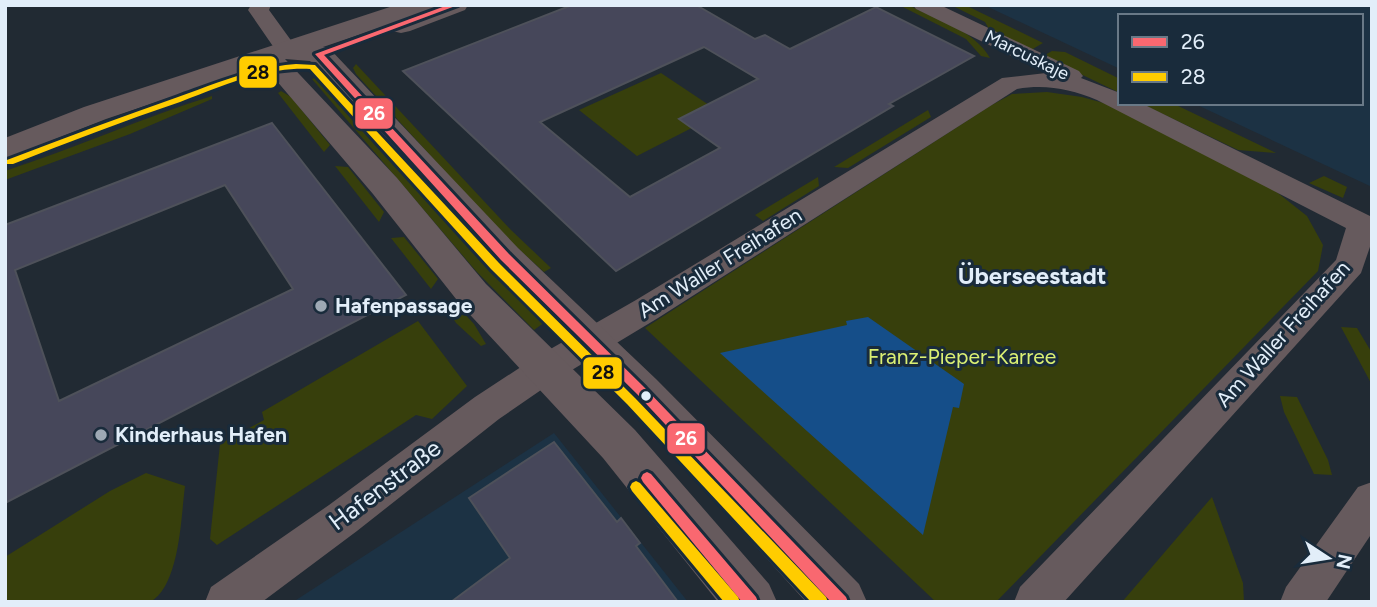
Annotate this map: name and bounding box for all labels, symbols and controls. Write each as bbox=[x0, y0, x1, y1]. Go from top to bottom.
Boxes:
legend bbox=[1118, 14, 1363, 105]
street label: Marcuskaje bbox=[981, 25, 1073, 85]
text: 26 bbox=[1181, 29, 1205, 54]
line badge: 28 bbox=[238, 55, 278, 89]
text: 28 bbox=[247, 61, 269, 84]
text: 28 bbox=[1181, 64, 1206, 89]
line badge: 26 bbox=[354, 97, 394, 130]
text: 26 bbox=[363, 102, 385, 125]
street label: Am Waller Freihafen bbox=[633, 202, 806, 323]
street label: Am Waller Freihafen bbox=[1210, 255, 1355, 412]
district label: Überseestadt bbox=[958, 261, 1106, 290]
place label: Hafenpassage bbox=[335, 293, 473, 318]
marker: Hafenpassage bbox=[313, 298, 329, 314]
park label: Franz-Pieper-Karree bbox=[868, 344, 1056, 369]
line badge: 28 bbox=[582, 356, 623, 390]
text: 28 bbox=[592, 361, 614, 384]
unlabelled marker bbox=[639, 389, 653, 403]
place label: Kinderhaus Hafen bbox=[115, 422, 287, 447]
line badge: 26 bbox=[666, 422, 706, 455]
marker: Kinderhaus Hafen bbox=[93, 427, 109, 443]
text: 26 bbox=[675, 427, 697, 450]
street label: Hafenstraße bbox=[323, 433, 446, 536]
north arrow bbox=[1293, 523, 1363, 593]
text: N bbox=[1331, 552, 1357, 571]

